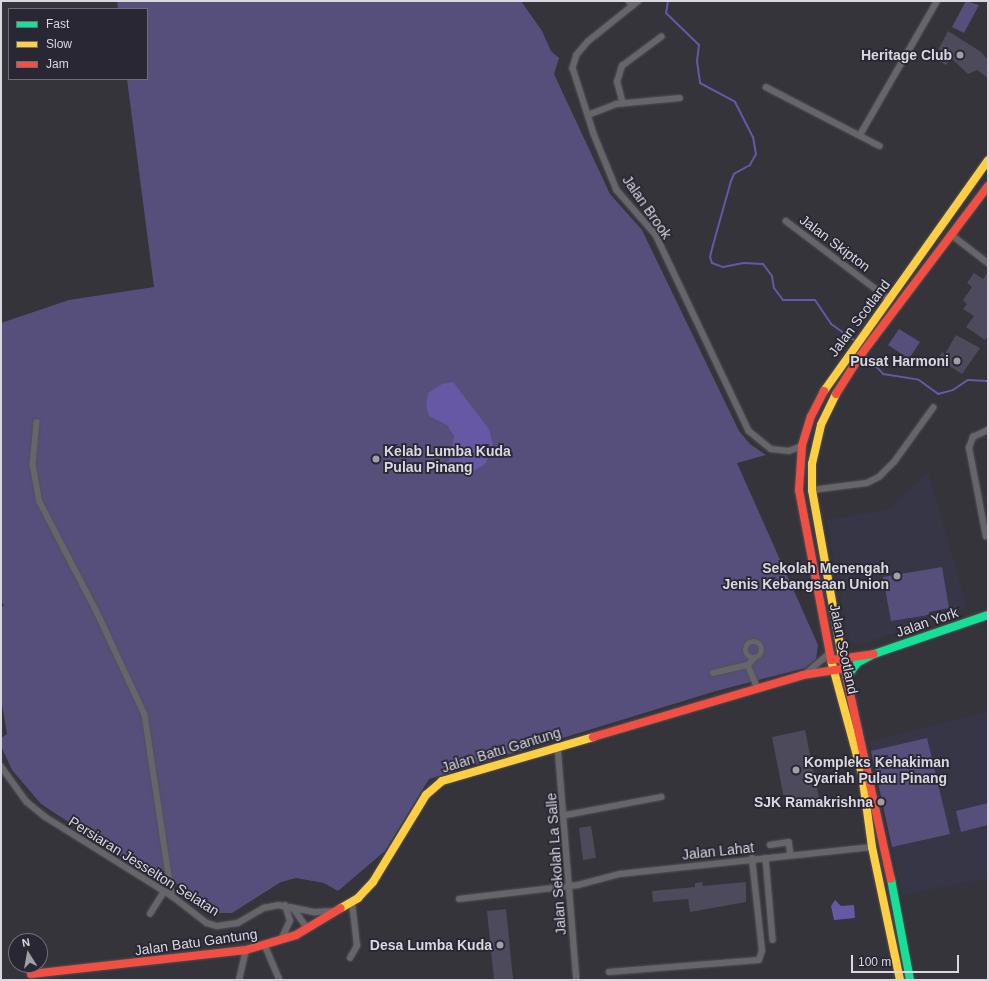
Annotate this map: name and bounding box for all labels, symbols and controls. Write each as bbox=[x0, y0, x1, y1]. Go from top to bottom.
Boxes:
legend bbox=[8, 8, 148, 80]
text: Fast bbox=[46, 17, 69, 31]
text: Slow bbox=[46, 37, 72, 51]
place label: Heritage Club bbox=[861, 47, 952, 63]
marker: Heritage Club bbox=[955, 50, 965, 60]
text: Jam bbox=[46, 57, 69, 71]
street label: Jalan Brook bbox=[619, 172, 675, 242]
street label: Jalan Skipton bbox=[796, 211, 874, 275]
street label: Jalan Scotland bbox=[825, 276, 893, 360]
place label: Pusat Harmoni bbox=[850, 353, 949, 369]
marker: Pusat Harmoni bbox=[952, 356, 962, 366]
place label: Kelab Lumba Kuda Pulau Pinang bbox=[384, 443, 511, 476]
marker: Kelab Lumba Kuda Pulau Pinang bbox=[371, 454, 381, 464]
place label: Sekolah Menengah Jenis Kebangsaan Union bbox=[723, 560, 889, 592]
marker: Sekolah Menengah Jenis Kebangsaan Union bbox=[892, 571, 902, 581]
street label: Jalan Scotland bbox=[826, 602, 862, 696]
street label: Jalan York bbox=[894, 603, 960, 641]
street label: Jalan Batu Gantung bbox=[439, 724, 563, 776]
place label: Kompleks Kehakiman Syariah Pulau Pinang bbox=[804, 754, 949, 786]
marker: Kompleks Kehakiman Syariah Pulau Pinang bbox=[791, 765, 801, 775]
street label: Jalan Sekolah La Salle bbox=[543, 792, 569, 936]
place label: SJK Ramakrishna bbox=[754, 794, 873, 810]
marker: SJK Ramakrishna bbox=[876, 797, 886, 807]
street label: Persiaran Jesselton Selatan bbox=[66, 813, 222, 919]
street label: Jalan Lahat bbox=[681, 839, 755, 863]
street label: Jalan Batu Gantung bbox=[134, 925, 258, 959]
north arrow bbox=[8, 933, 48, 973]
text: N bbox=[21, 936, 31, 949]
place label: Desa Lumba Kuda bbox=[370, 937, 492, 953]
marker: Desa Lumba Kuda bbox=[495, 940, 505, 950]
scale bar bbox=[853, 947, 961, 973]
text: 100 m bbox=[858, 955, 891, 969]

